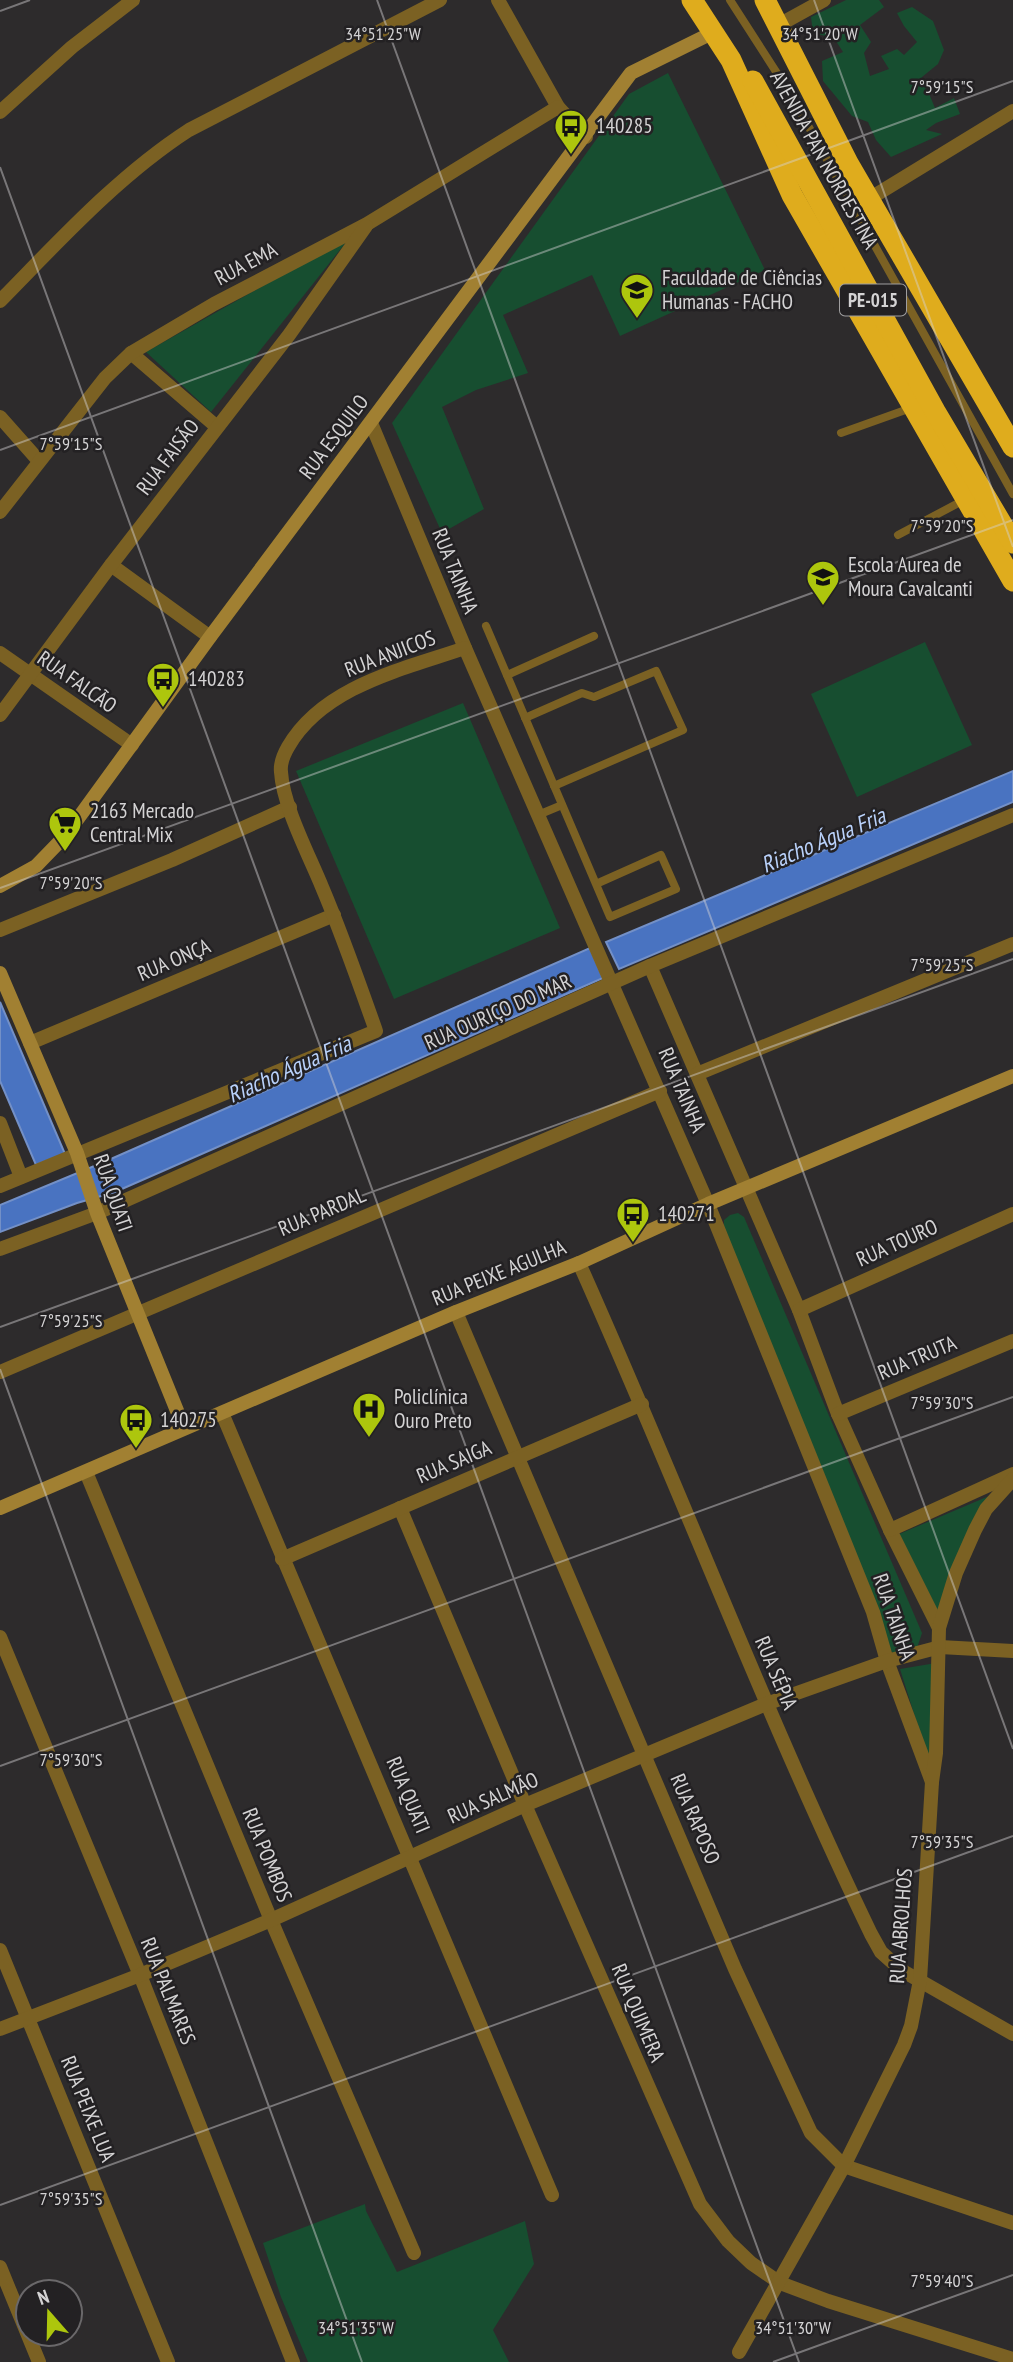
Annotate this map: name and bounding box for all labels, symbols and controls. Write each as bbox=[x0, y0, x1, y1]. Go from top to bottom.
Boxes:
text: 34°51'25"W bbox=[345, 22, 421, 45]
text: 34°51'20"W bbox=[782, 22, 858, 45]
street label: AVENIDA PAN NORDESTINA bbox=[764, 66, 885, 254]
text: 7°59'15"S bbox=[911, 75, 974, 98]
bus stop icon: 140285 bbox=[552, 107, 590, 156]
place label: 140285 bbox=[596, 112, 653, 139]
street label: RUA EMA bbox=[210, 236, 282, 291]
place label: Faculdade de Ciências Humanas - FACHO bbox=[662, 264, 822, 315]
school or university icon: Faculdade de Ciências Humanas - FACHO bbox=[618, 271, 656, 320]
road number: PE-015 bbox=[840, 284, 906, 316]
street label: RUA ESQUILO bbox=[293, 389, 374, 484]
street label: RUA FAISÃO bbox=[130, 413, 205, 500]
text: 7°59'15"S bbox=[40, 432, 103, 455]
text: 7°59'20"S bbox=[911, 514, 974, 537]
street label: RUA TAINHA bbox=[426, 524, 485, 618]
place label: Escola Aurea de Moura Cavalcanti bbox=[848, 551, 973, 602]
school or university icon: Escola Aurea de Moura Cavalcanti bbox=[804, 558, 842, 607]
street label: RUA ANJICOS bbox=[341, 624, 439, 683]
street label: RUA FALCÃO bbox=[32, 644, 122, 719]
bus stop icon: 140283 bbox=[144, 660, 182, 709]
place label: 140283 bbox=[188, 665, 245, 692]
place label: 2163 Mercado Central Mix bbox=[90, 797, 194, 848]
water label: Riacho Água Fria bbox=[756, 800, 891, 879]
supermarket icon: 2163 Mercado Central Mix bbox=[46, 804, 84, 853]
text: 7°59'20"S bbox=[40, 871, 103, 894]
street label: RUA ONÇA bbox=[133, 932, 214, 987]
text: 7°59'25"S bbox=[911, 953, 974, 976]
street label: RUA OURIÇO DO MAR bbox=[420, 967, 575, 1056]
water label: Riacho Água Fria bbox=[222, 1028, 357, 1109]
street label: RUA TAINHA bbox=[653, 1043, 712, 1136]
street label: RUA QUATI bbox=[88, 1151, 139, 1235]
street label: RUA PARDAL bbox=[274, 1181, 370, 1242]
bus stop icon: 140271 bbox=[614, 1195, 652, 1244]
place label: 140271 bbox=[658, 1200, 715, 1227]
street label: RUA TOURO bbox=[852, 1213, 942, 1272]
street label: RUA PEIXE AGULHA bbox=[428, 1233, 570, 1312]
text: 7°59'25"S bbox=[40, 1309, 103, 1332]
street label: RUA TRUTA bbox=[873, 1329, 960, 1386]
place label: Policlínica Ouro Preto bbox=[394, 1383, 472, 1434]
hospital icon: Policlínica Ouro Preto bbox=[350, 1390, 388, 1439]
text: 7°59'30"S bbox=[911, 1391, 974, 1414]
bus stop icon: 140275 bbox=[117, 1401, 155, 1450]
place label: 140275 bbox=[160, 1406, 217, 1433]
street label: RUA SAIGA bbox=[412, 1434, 495, 1489]
street label: RUA TAINHA bbox=[867, 1570, 922, 1664]
street label: RUA SÉPIA bbox=[749, 1632, 804, 1714]
text: 7°59'30"S bbox=[40, 1748, 103, 1771]
street label: RUA QUATI bbox=[380, 1753, 437, 1837]
street label: RUA SALMÃO bbox=[443, 1766, 542, 1830]
street label: RUA RAPOSO bbox=[664, 1770, 727, 1868]
street label: RUA POMBOS bbox=[236, 1804, 299, 1906]
text: 7°59'35"S bbox=[911, 1830, 974, 1853]
street label: RUA ABROLHOS bbox=[883, 1867, 918, 1985]
street label: RUA PALMARES bbox=[135, 1933, 202, 2048]
street label: RUA QUIMERA bbox=[606, 1960, 671, 2066]
street label: RUA PEIXE LUA bbox=[55, 2052, 122, 2166]
text: 7°59'35"S bbox=[40, 2187, 103, 2210]
text: 7°59'40"S bbox=[911, 2269, 974, 2292]
north arrow bbox=[14, 2278, 84, 2348]
text: N bbox=[34, 2284, 52, 2310]
text: 34°51'35"W bbox=[318, 2316, 394, 2339]
text: 34°51'30"W bbox=[755, 2316, 831, 2339]

